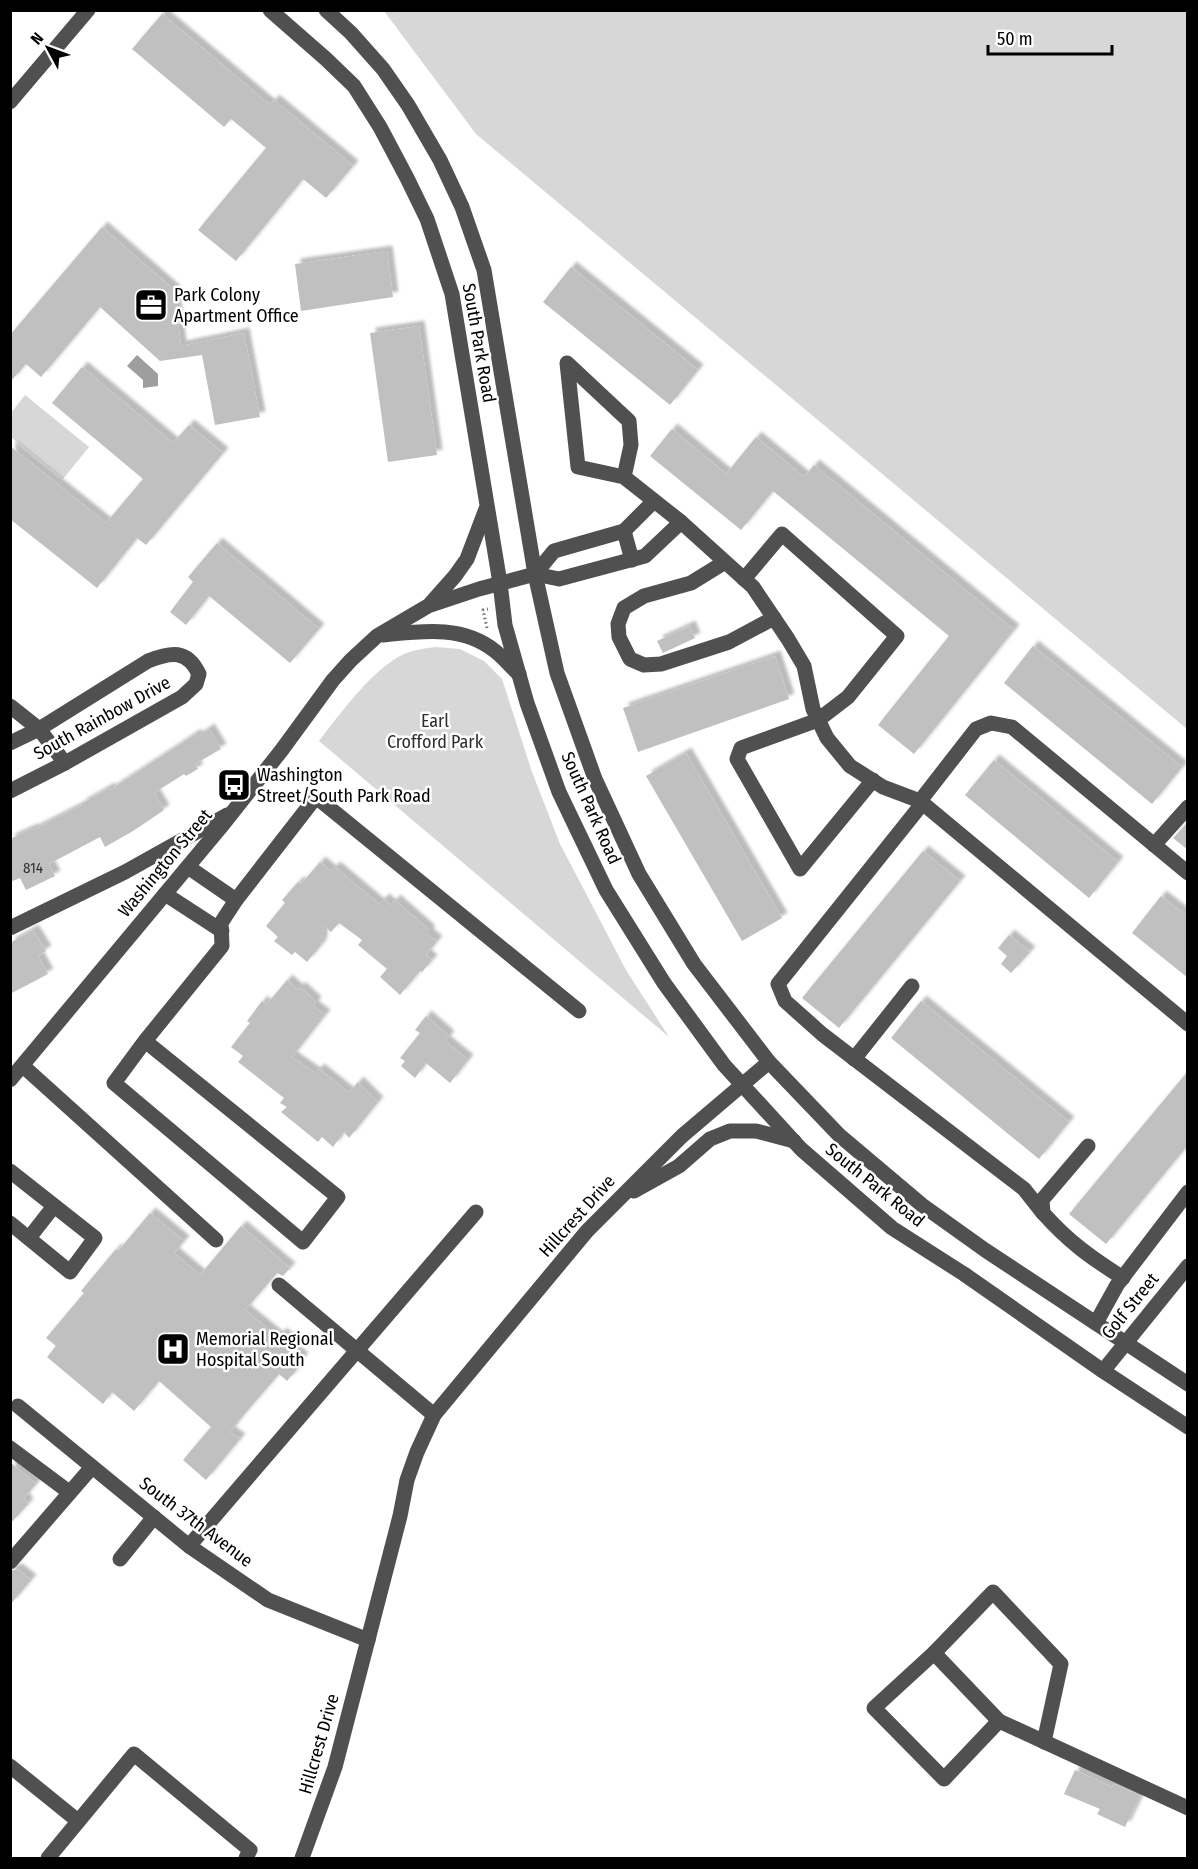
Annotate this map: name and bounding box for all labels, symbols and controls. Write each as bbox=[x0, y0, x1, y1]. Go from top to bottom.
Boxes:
north arrow bbox=[18, 18, 78, 78]
scale bar bbox=[988, 18, 1112, 56]
text: 50 m bbox=[997, 28, 1033, 50]
text: N bbox=[27, 29, 47, 48]
street label: South Park Road bbox=[458, 282, 500, 404]
place label: Park Colony Apartment Office bbox=[174, 284, 299, 327]
office icon: Park Colony Apartment Office bbox=[133, 287, 169, 323]
street label: South Rainbow Drive bbox=[30, 671, 174, 765]
park label: Earl Crofford Park bbox=[387, 710, 484, 753]
street label: South Park Road bbox=[556, 748, 626, 868]
place label: Washington Street/South Park Road bbox=[257, 764, 431, 807]
bus stop icon: Washington Street/South Park Road bbox=[216, 767, 252, 803]
street label: Washington Street bbox=[113, 804, 217, 922]
house number: 814 bbox=[23, 859, 43, 877]
street label: South Park Road bbox=[821, 1138, 929, 1232]
street label: Hillcrest Drive bbox=[534, 1170, 620, 1262]
street label: Golf Street bbox=[1097, 1268, 1163, 1343]
place label: Memorial Regional Hospital South bbox=[196, 1328, 333, 1371]
hospital icon: Memorial Regional Hospital South bbox=[155, 1331, 191, 1367]
street label: South 37th Avenue bbox=[135, 1472, 257, 1572]
street label: Hillcrest Drive bbox=[294, 1691, 344, 1797]

